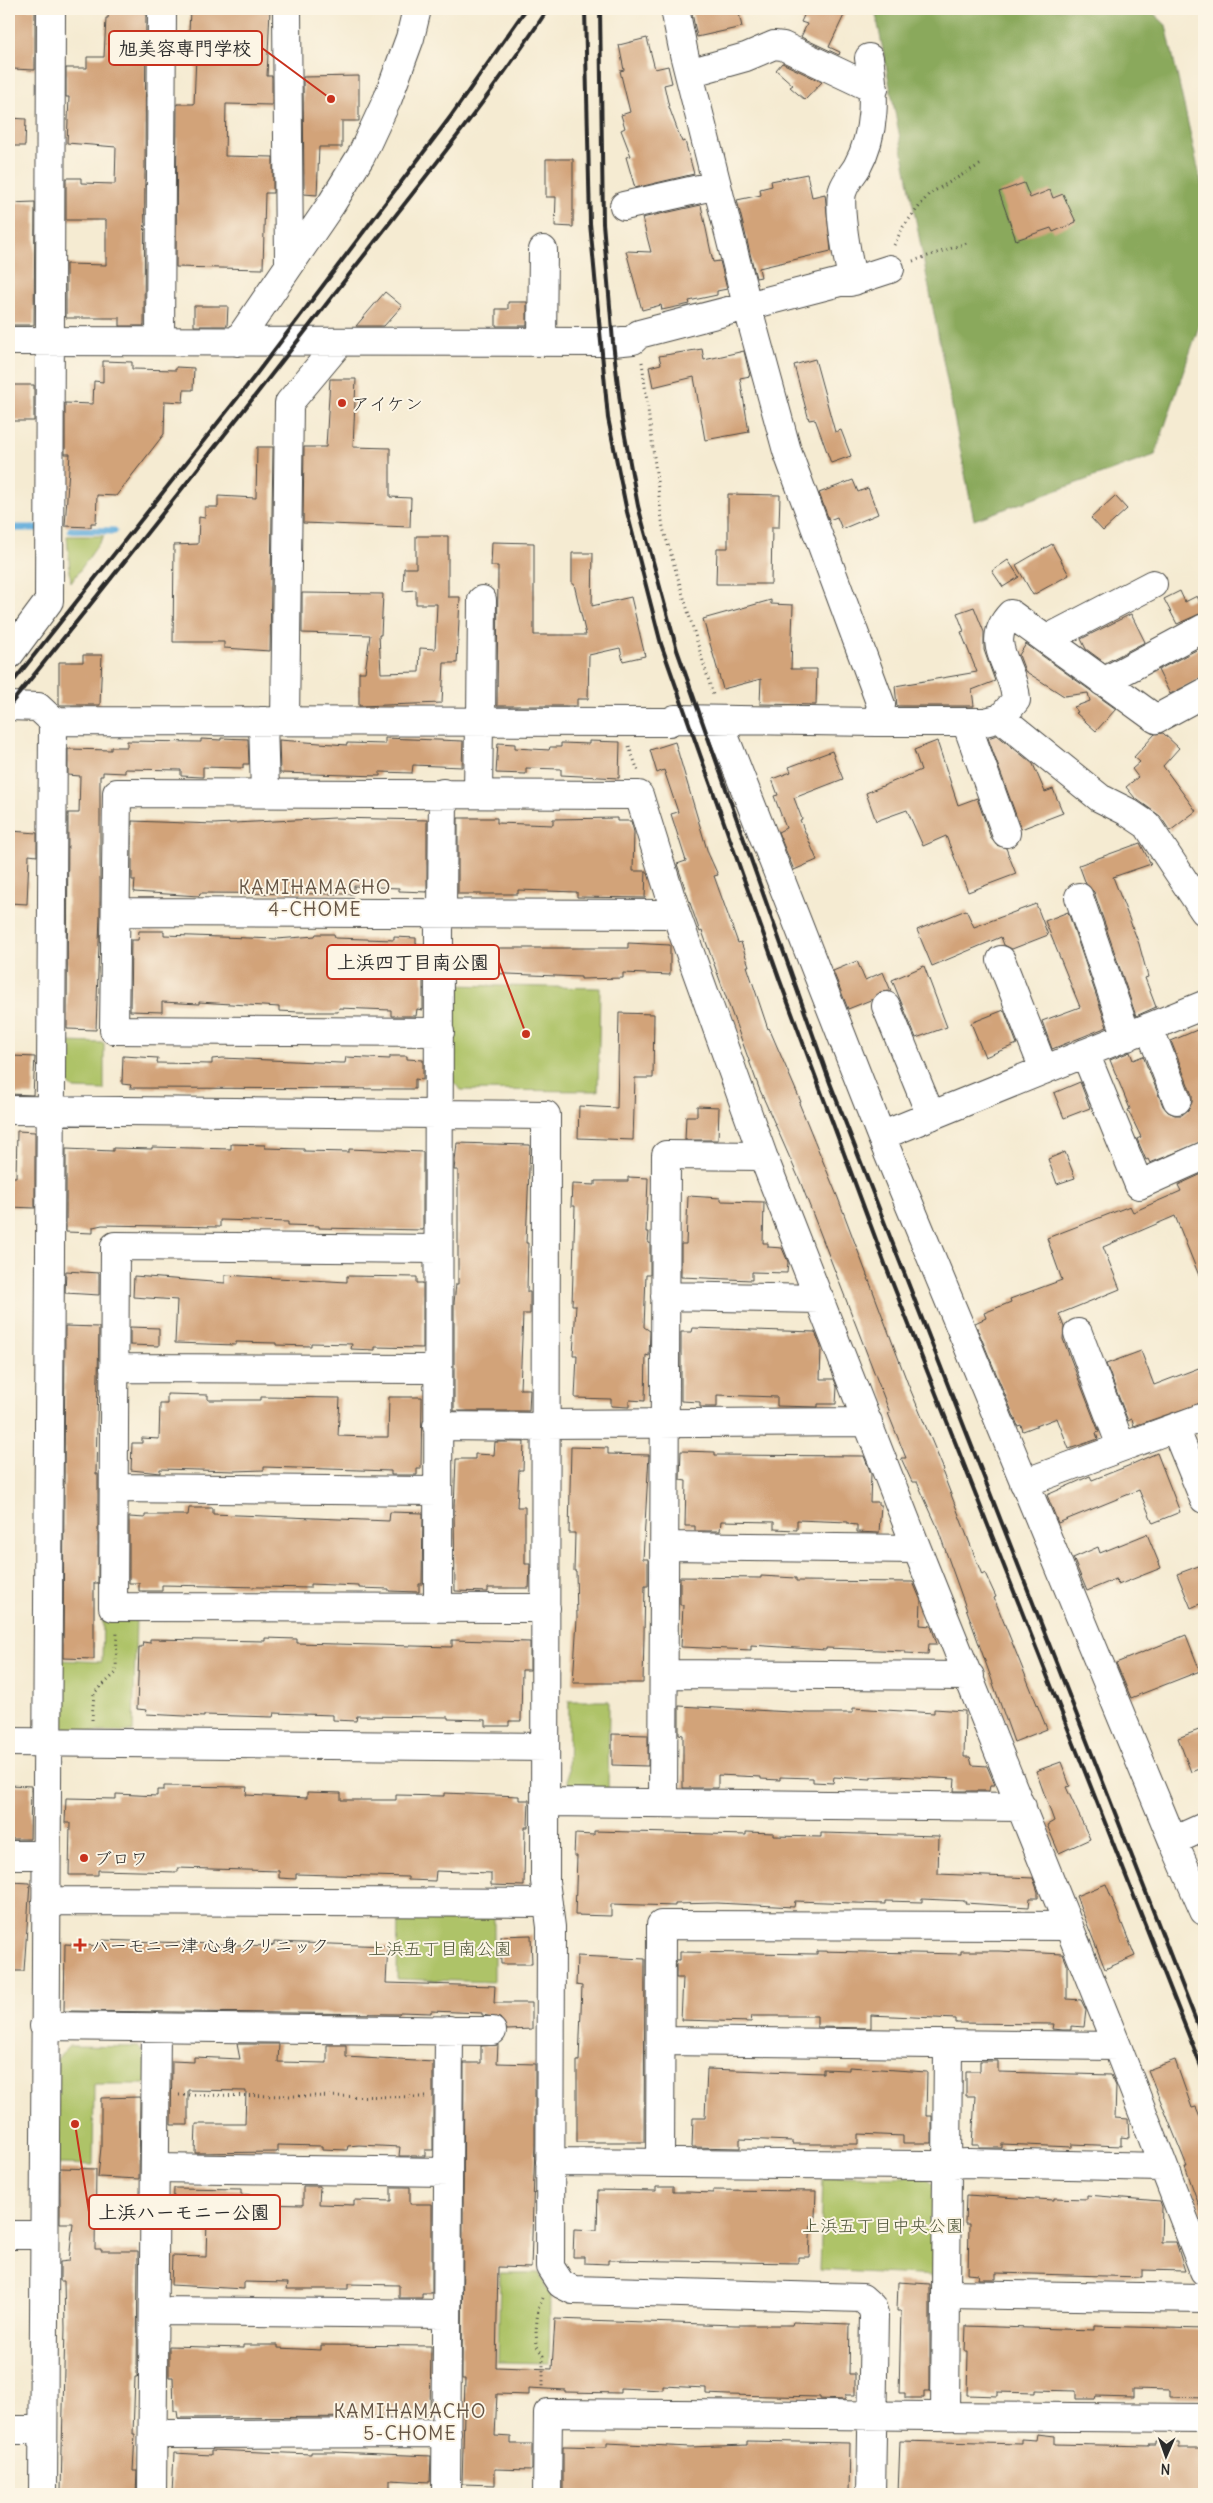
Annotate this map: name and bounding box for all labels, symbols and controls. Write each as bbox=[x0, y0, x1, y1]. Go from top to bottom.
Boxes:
callout: 旭美容専門学校 bbox=[109, 31, 262, 65]
text: 旭美容専門学校 bbox=[118, 36, 252, 60]
place label: アイケン bbox=[352, 392, 423, 415]
marker: アイケン bbox=[336, 397, 348, 409]
district label: KAMIHAMACHO 4-CHOME bbox=[239, 875, 391, 921]
callout: 上浜四丁目南公園 bbox=[327, 945, 499, 979]
text: 上浜四丁目南公園 bbox=[337, 950, 489, 974]
place label: ブロワ bbox=[94, 1847, 148, 1870]
marker: ブロワ bbox=[78, 1852, 90, 1864]
place label: ハーモニー津 心身クリニック bbox=[91, 1934, 329, 1957]
park label: 上浜五丁目南公園 bbox=[368, 1937, 512, 1960]
marker: ハーモニー津 心身クリニック bbox=[73, 1938, 87, 1952]
callout: 上浜ハーモニー公園 bbox=[89, 2195, 280, 2229]
text: 上浜ハーモニー公園 bbox=[98, 2200, 270, 2224]
park label: 上浜五丁目中央公園 bbox=[802, 2214, 964, 2237]
district label: KAMIHAMACHO 5-CHOME bbox=[334, 2399, 486, 2445]
north arrow bbox=[1140, 2430, 1190, 2480]
text: N bbox=[1160, 2460, 1171, 2478]

